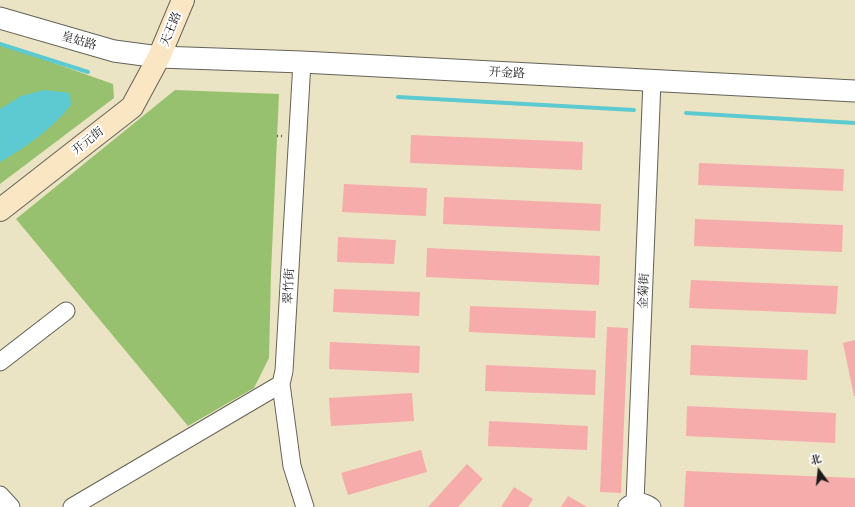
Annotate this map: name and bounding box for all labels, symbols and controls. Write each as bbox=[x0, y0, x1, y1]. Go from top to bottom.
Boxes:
street label: 天王路 bbox=[157, 10, 185, 48]
street label: 皇姑路 bbox=[60, 29, 98, 53]
street label: 开金路 bbox=[489, 65, 525, 81]
street label: 开元街 bbox=[69, 124, 107, 158]
street label: 翠竹街 bbox=[281, 268, 297, 304]
street label: 金菊街 bbox=[636, 273, 652, 309]
north arrow bbox=[799, 451, 839, 491]
text: 北 bbox=[809, 451, 823, 468]

